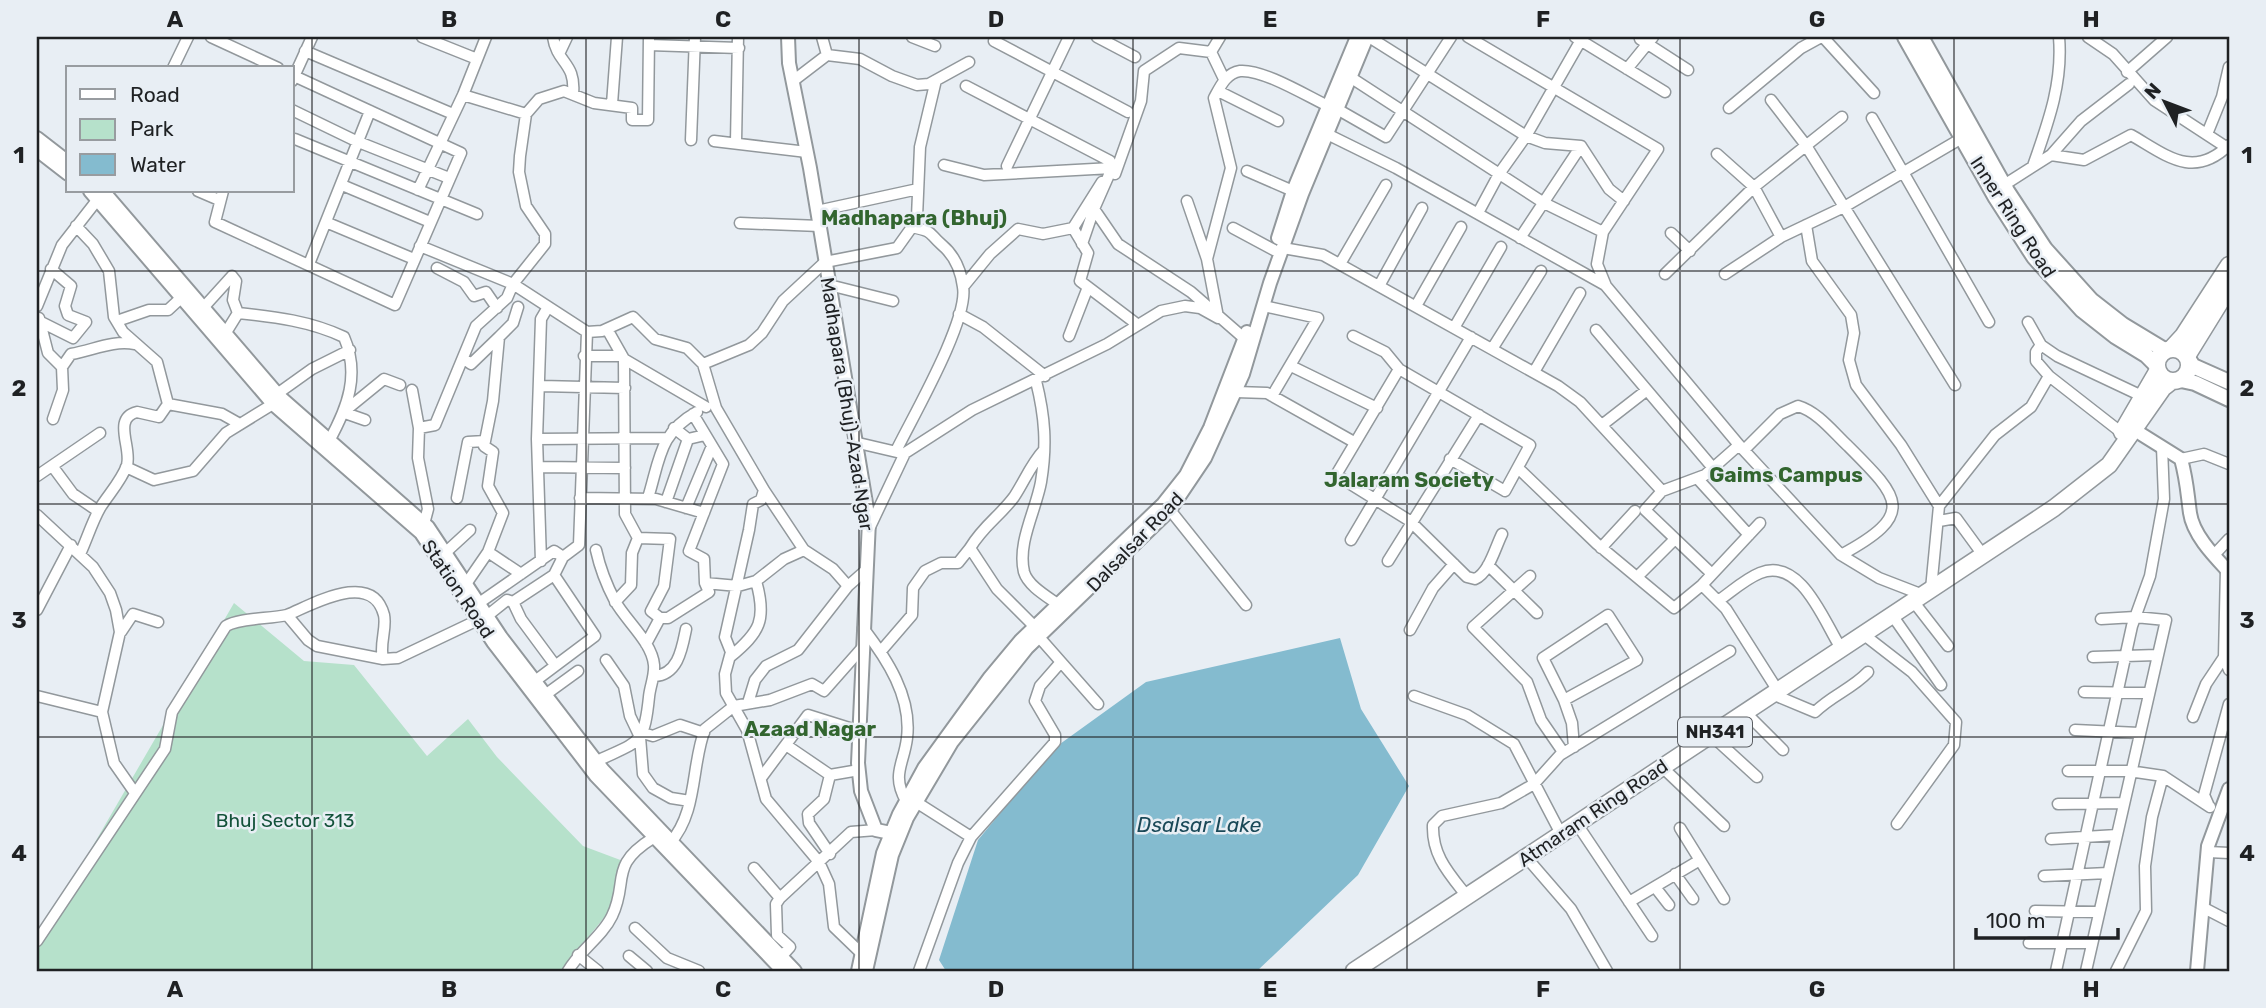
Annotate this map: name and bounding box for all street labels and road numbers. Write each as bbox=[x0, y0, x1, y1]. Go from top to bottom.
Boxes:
street label: Inner Ring Road bbox=[1965, 152, 2061, 282]
street label: Madhapara (Bhuj)-Azad Ngar bbox=[816, 276, 879, 533]
street label: Dalsalsar Road bbox=[1082, 487, 1188, 597]
street label: Station Road bbox=[417, 535, 499, 643]
road number: NH341 bbox=[1678, 718, 1752, 746]
street label: Atmaram Ring Road bbox=[1514, 754, 1672, 872]

